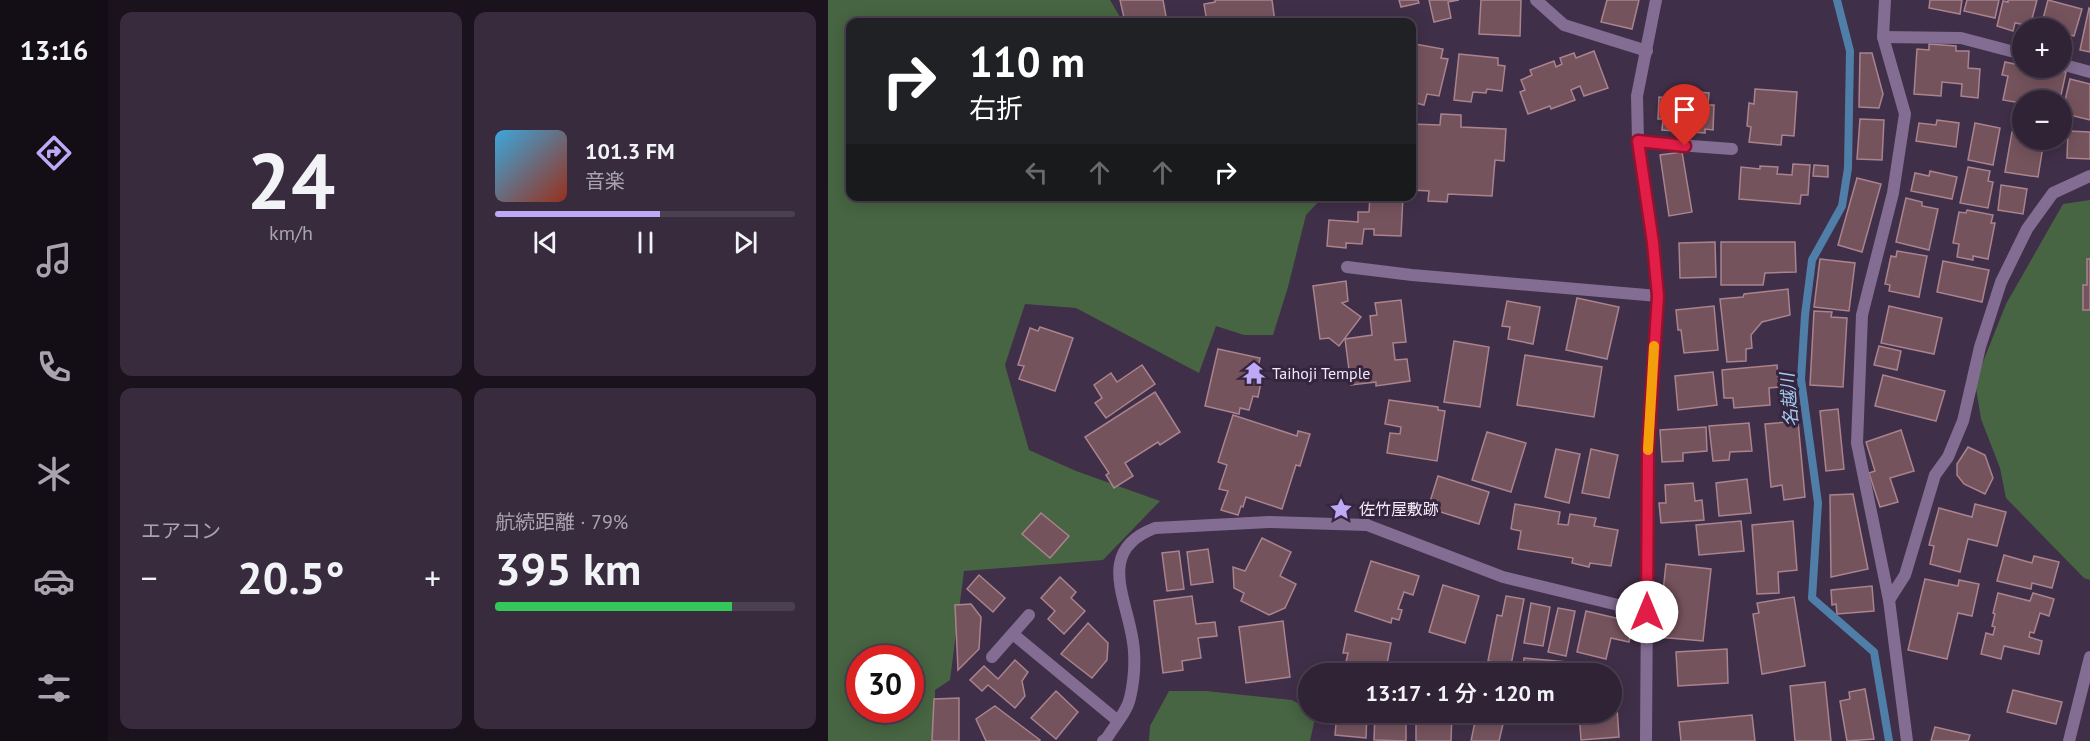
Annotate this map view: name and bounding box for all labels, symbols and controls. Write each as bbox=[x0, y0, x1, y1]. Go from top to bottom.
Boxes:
map controls bbox=[2012, 18, 2072, 150]
button: + bbox=[2012, 18, 2072, 78]
text: 13:16 bbox=[20, 33, 88, 67]
text: 110 m bbox=[969, 34, 1085, 89]
icon: right bbox=[870, 42, 948, 120]
pin bbox=[1659, 84, 1710, 146]
button: − bbox=[2012, 90, 2072, 150]
text: 右折 bbox=[969, 91, 1023, 125]
icon: arrive bbox=[1668, 93, 1701, 126]
text: 24 bbox=[247, 130, 335, 231]
icon: directions bbox=[33, 132, 75, 174]
text: 101.3 FM bbox=[585, 137, 675, 165]
icon: left bbox=[1020, 156, 1053, 189]
icon: ahead bbox=[1083, 156, 1116, 189]
icon: ahead bbox=[1146, 156, 1179, 189]
icon: right bbox=[1209, 156, 1242, 189]
text: 音楽 bbox=[585, 168, 625, 194]
text: km/h bbox=[269, 220, 313, 246]
icon: previous bbox=[529, 226, 562, 259]
icon: pause bbox=[629, 226, 662, 259]
icon: next bbox=[729, 226, 762, 259]
icon: music bbox=[33, 239, 75, 281]
icon: phone bbox=[33, 346, 75, 388]
temple icon: Taihoji Temple bbox=[1241, 360, 1267, 386]
place label: Taihoji Temple bbox=[1272, 363, 1371, 383]
water label: 名越川 bbox=[1775, 370, 1803, 428]
icon: climate bbox=[33, 453, 75, 495]
place icon: 佐竹屋敷跡 bbox=[1328, 496, 1354, 522]
place label: 佐竹屋敷跡 bbox=[1359, 499, 1439, 519]
text: 航続距離 · 79% bbox=[495, 509, 628, 535]
text: エアコン bbox=[141, 518, 221, 544]
text: 395 km bbox=[495, 539, 641, 597]
text: 20.5° bbox=[237, 548, 345, 606]
text: − bbox=[141, 556, 158, 599]
text: + bbox=[424, 556, 441, 599]
icon: car bbox=[33, 560, 75, 602]
position arrow bbox=[1615, 580, 1679, 644]
speed limit sign: 30 bbox=[846, 645, 924, 723]
icon: filters bbox=[33, 667, 75, 709]
text: 13:17 · 1 分 · 120 m bbox=[1366, 679, 1554, 707]

